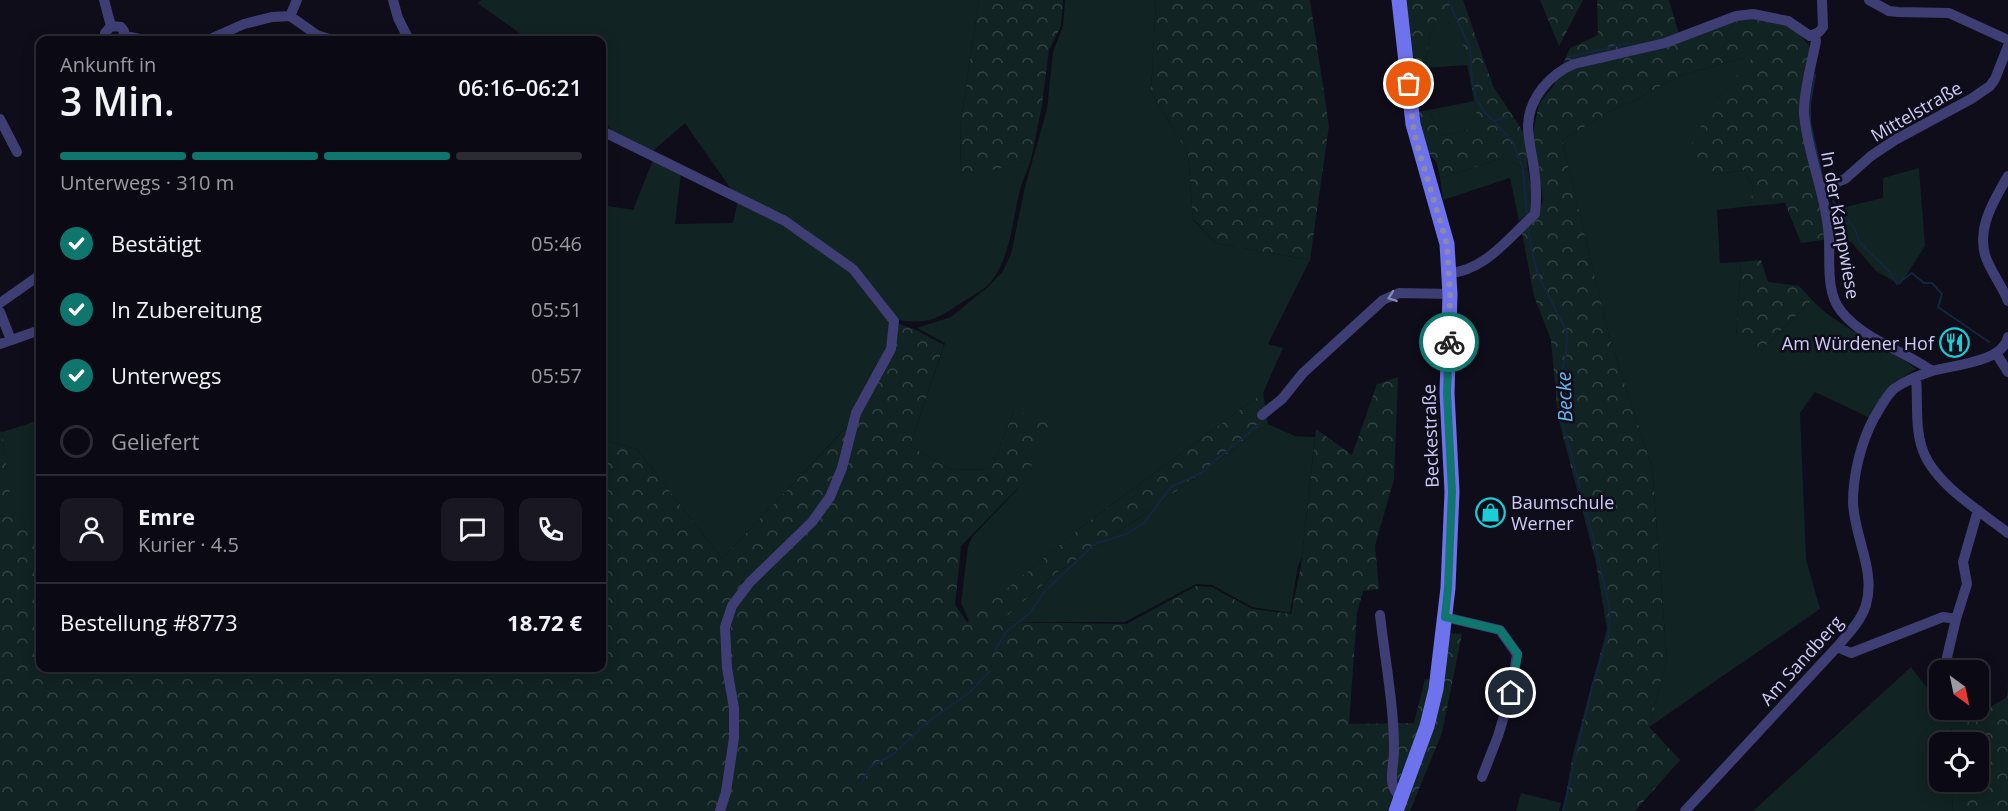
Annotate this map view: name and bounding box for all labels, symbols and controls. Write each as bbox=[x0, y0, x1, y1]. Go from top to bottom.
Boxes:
text: Ankunft in bbox=[60, 51, 156, 78]
pin bbox=[1383, 58, 1434, 109]
icon: bag bbox=[1392, 67, 1425, 100]
text: 06:16–06:21 bbox=[458, 72, 582, 102]
text: 3 Min. bbox=[60, 74, 175, 127]
street label: Mittelstraße bbox=[1866, 75, 1966, 147]
street label: In der Kampwiese bbox=[1816, 149, 1866, 301]
text: Unterwegs · 310 m bbox=[60, 169, 234, 196]
icon: check bbox=[60, 227, 93, 260]
text: Bestätigt bbox=[111, 228, 201, 258]
text: 05:46 bbox=[531, 230, 582, 257]
one-way arrow bbox=[1387, 290, 1398, 303]
icon: check bbox=[60, 293, 93, 326]
text: In Zubereitung bbox=[111, 294, 262, 324]
text: 05:51 bbox=[531, 296, 582, 323]
courier bbox=[1419, 312, 1479, 372]
icon: bike bbox=[1433, 326, 1466, 359]
restaurant icon: Am Würdener Hof bbox=[1939, 327, 1971, 359]
place label: Am Würdener Hof bbox=[1782, 331, 1935, 355]
icon: check bbox=[60, 359, 93, 392]
text: Unterwegs bbox=[111, 360, 222, 390]
text: 05:57 bbox=[531, 362, 582, 389]
water label: Becke bbox=[1550, 371, 1578, 423]
street label: Beckestraße bbox=[1416, 384, 1444, 488]
text: Geliefert bbox=[111, 426, 199, 456]
place label: Baumschule Werner bbox=[1511, 490, 1614, 535]
shop icon: Baumschule Werner bbox=[1474, 496, 1506, 528]
button: person bbox=[60, 498, 123, 561]
button: chat bbox=[441, 498, 504, 561]
button: phone bbox=[519, 498, 582, 561]
text: Emre bbox=[138, 501, 195, 531]
text: Kurier · 4.5 bbox=[138, 531, 239, 558]
text: Bestellung #8773 bbox=[60, 607, 238, 637]
text: 18.72 € bbox=[507, 607, 582, 637]
street label: Am Sandberg bbox=[1754, 610, 1848, 710]
north arrow bbox=[1929, 660, 1989, 720]
map controls bbox=[1929, 660, 1989, 792]
pin bbox=[1485, 667, 1536, 718]
icon: home bbox=[1494, 676, 1527, 709]
button: locate bbox=[1929, 732, 1989, 792]

